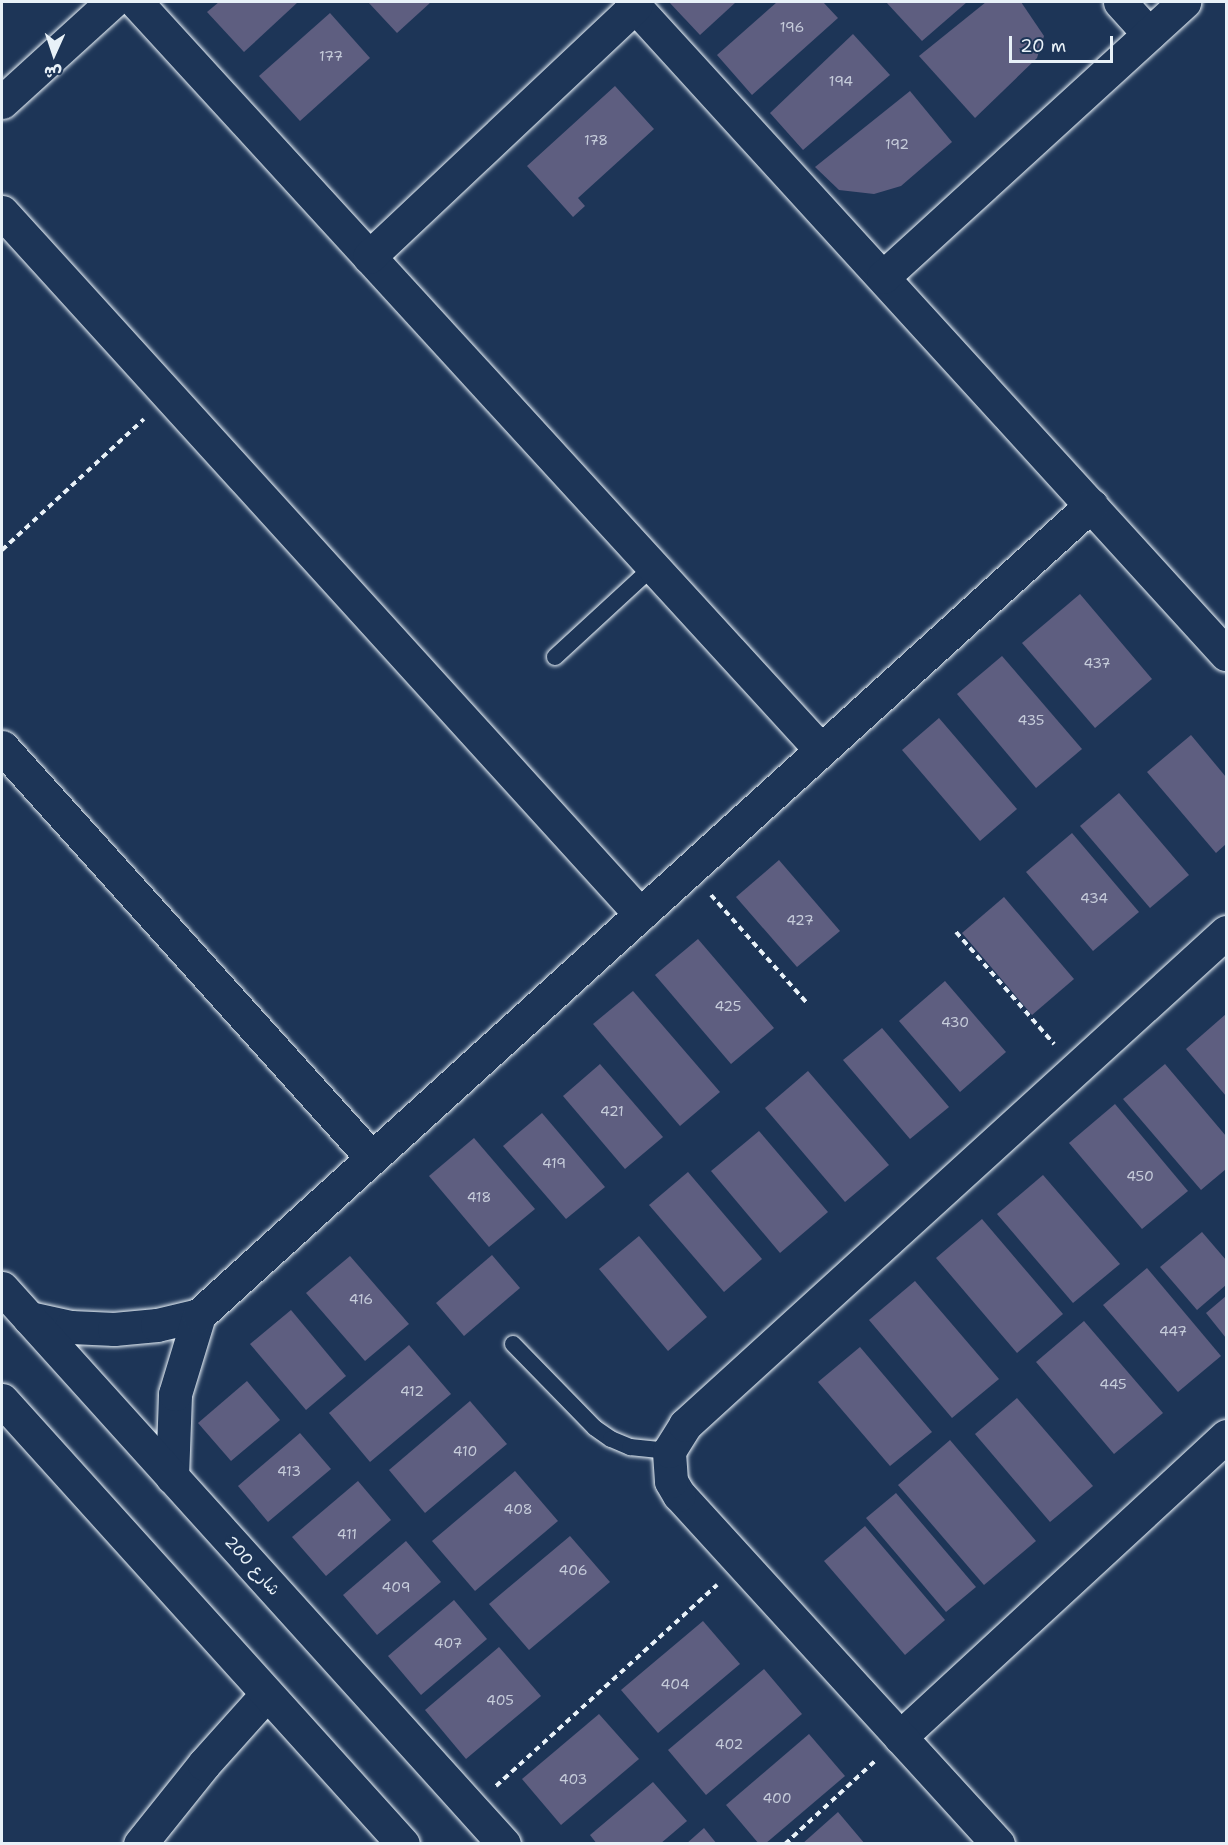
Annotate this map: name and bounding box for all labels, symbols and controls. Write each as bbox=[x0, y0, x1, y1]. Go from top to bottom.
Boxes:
house number: 196 bbox=[780, 19, 804, 35]
north arrow bbox=[24, 24, 84, 84]
scale bar bbox=[1012, 24, 1116, 62]
text: 20 m bbox=[1020, 34, 1066, 58]
house number: 177 bbox=[319, 48, 343, 64]
text: ش bbox=[44, 62, 62, 83]
house number: 194 bbox=[829, 73, 853, 89]
house number: 178 bbox=[584, 132, 608, 148]
house number: 192 bbox=[885, 136, 909, 152]
house number: 437 bbox=[1083, 655, 1111, 671]
house number: 435 bbox=[1018, 712, 1044, 728]
house number: 434 bbox=[1080, 890, 1108, 906]
house number: 427 bbox=[786, 912, 814, 928]
house number: 425 bbox=[715, 998, 741, 1014]
house number: 430 bbox=[941, 1014, 969, 1030]
house number: 421 bbox=[600, 1103, 624, 1119]
house number: 419 bbox=[542, 1155, 566, 1171]
house number: 450 bbox=[1126, 1168, 1154, 1184]
house number: 418 bbox=[467, 1189, 491, 1205]
house number: 416 bbox=[349, 1291, 373, 1307]
house number: 447 bbox=[1159, 1323, 1187, 1339]
house number: 445 bbox=[1099, 1376, 1127, 1392]
house number: 412 bbox=[400, 1383, 424, 1399]
house number: 410 bbox=[453, 1443, 477, 1459]
house number: 413 bbox=[277, 1463, 301, 1479]
house number: 408 bbox=[503, 1501, 533, 1517]
house number: 411 bbox=[337, 1526, 357, 1542]
street label: شارع 200 bbox=[220, 1532, 284, 1600]
house number: 406 bbox=[558, 1562, 588, 1578]
house number: 409 bbox=[382, 1579, 410, 1595]
house number: 407 bbox=[434, 1635, 462, 1651]
house number: 404 bbox=[661, 1676, 689, 1692]
house number: 405 bbox=[486, 1692, 514, 1708]
house number: 402 bbox=[715, 1736, 743, 1752]
house number: 403 bbox=[559, 1771, 587, 1787]
house number: 400 bbox=[762, 1790, 792, 1806]

